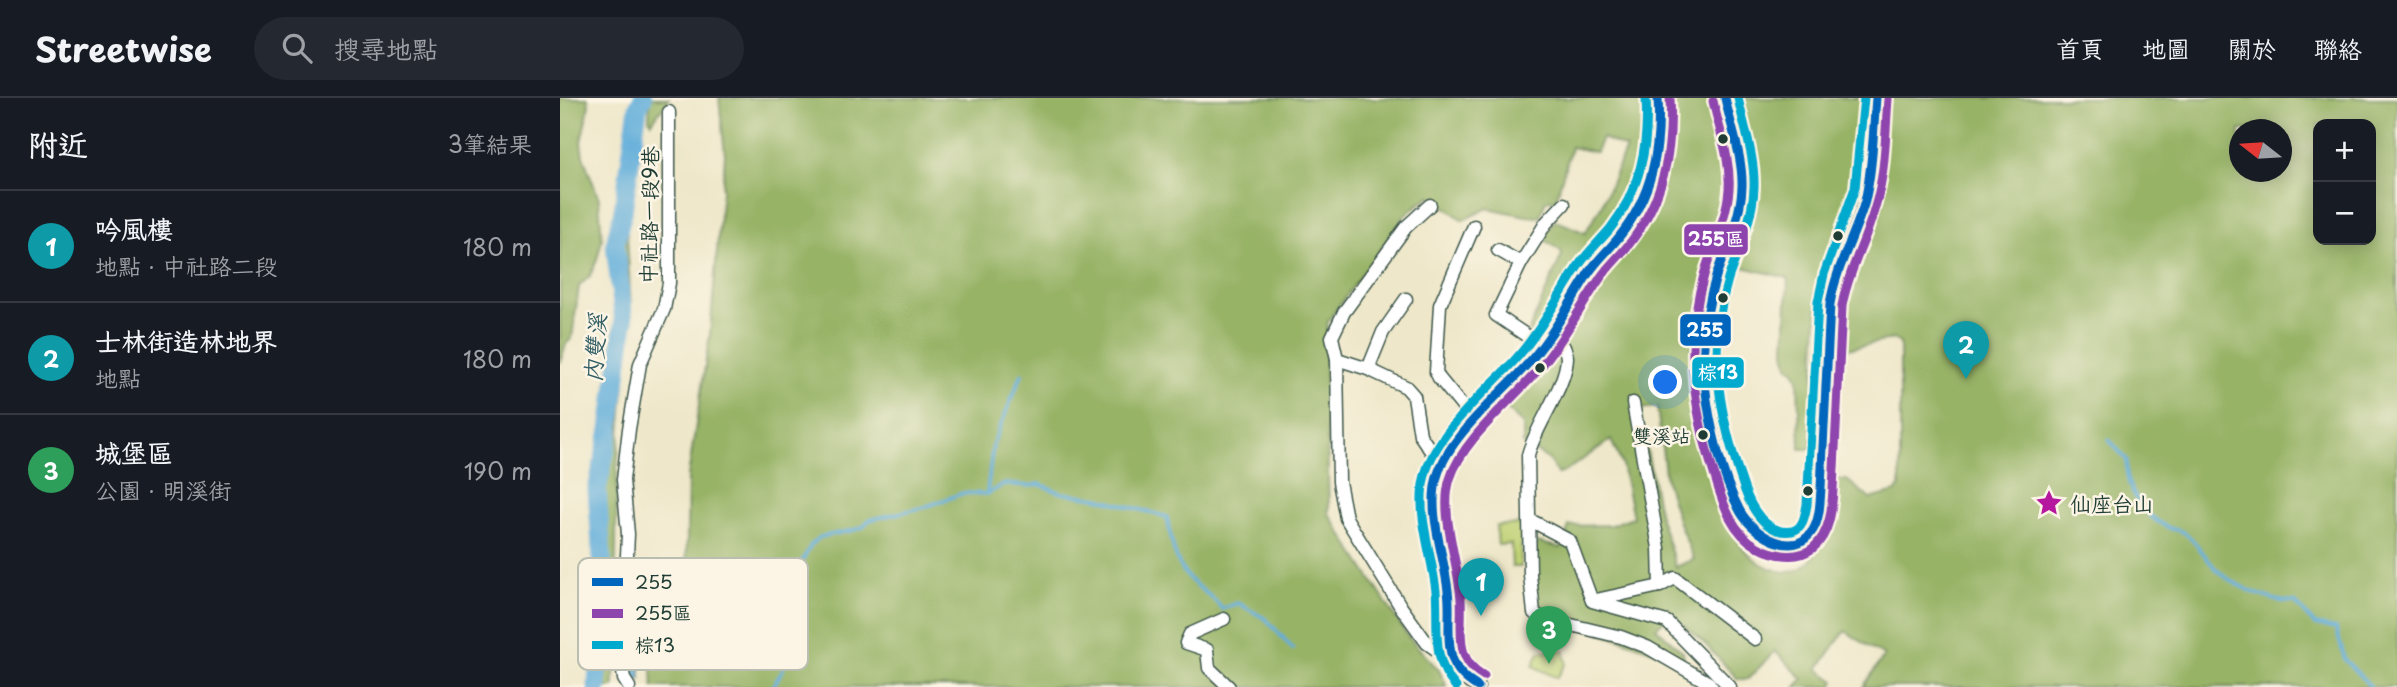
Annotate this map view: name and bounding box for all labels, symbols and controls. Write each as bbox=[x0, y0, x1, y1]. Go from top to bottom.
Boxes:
search box bbox=[254, 17, 744, 80]
text: Streetwise bbox=[35, 23, 212, 73]
icon: search bbox=[278, 29, 316, 67]
text: 搜尋地點 bbox=[334, 29, 438, 68]
text: 首頁 bbox=[2056, 30, 2104, 66]
text: 地圖 bbox=[2142, 30, 2190, 66]
text: 關於 bbox=[2228, 30, 2276, 66]
text: 聯絡 bbox=[2314, 30, 2362, 66]
north arrow bbox=[2229, 119, 2292, 182]
map controls bbox=[2313, 119, 2376, 245]
button: + bbox=[2313, 119, 2376, 182]
text: 附近 bbox=[28, 121, 88, 166]
text: 3筆結果 bbox=[448, 126, 532, 161]
unlabelled marker bbox=[1716, 132, 1730, 146]
street label: 中社路一段9巷 bbox=[631, 146, 665, 284]
button: − bbox=[2313, 182, 2376, 245]
text: 吟風樓 bbox=[95, 209, 173, 248]
line badge: 255區 bbox=[1683, 223, 1749, 256]
text: 255區 bbox=[1688, 224, 1744, 252]
text: 1 bbox=[46, 229, 57, 264]
text: 180 m bbox=[463, 229, 532, 264]
unlabelled marker bbox=[1831, 229, 1845, 243]
text: 地點 · 中社路二段 bbox=[95, 248, 278, 283]
unlabelled marker bbox=[1716, 291, 1730, 305]
water label: 內雙溪 bbox=[574, 310, 614, 384]
line badge: 255 bbox=[1679, 313, 1732, 347]
text: 255 bbox=[1686, 315, 1724, 343]
text: 士林街造林地界 bbox=[95, 321, 277, 360]
pin: 2 bbox=[1943, 321, 1989, 379]
text: 2 bbox=[43, 341, 59, 376]
text: 180 m bbox=[463, 341, 532, 376]
line badge: 棕13 bbox=[1691, 356, 1745, 389]
text: 棕13 bbox=[1698, 357, 1738, 385]
text: 地點 bbox=[95, 360, 141, 395]
unlabelled marker bbox=[1533, 361, 1547, 375]
your location bbox=[1648, 365, 1682, 399]
place label: 雙溪站 bbox=[1633, 421, 1690, 449]
marker: 雙溪站 bbox=[1696, 428, 1710, 442]
text: 城堡區 bbox=[95, 433, 173, 472]
text: 3 bbox=[43, 453, 59, 488]
text: 190 m bbox=[464, 453, 532, 488]
text: 公園 · 明溪街 bbox=[95, 472, 232, 507]
unlabelled marker bbox=[1801, 484, 1815, 498]
place label: 仙座台山 bbox=[2070, 487, 2154, 519]
place icon: 仙座台山 bbox=[2034, 488, 2064, 518]
legend bbox=[578, 558, 808, 670]
pin: 1 bbox=[1458, 558, 1504, 616]
text: 255 bbox=[635, 567, 672, 595]
text: 255區 bbox=[635, 598, 691, 626]
pin: 3 bbox=[1526, 606, 1572, 664]
text: 棕13 bbox=[635, 630, 675, 658]

